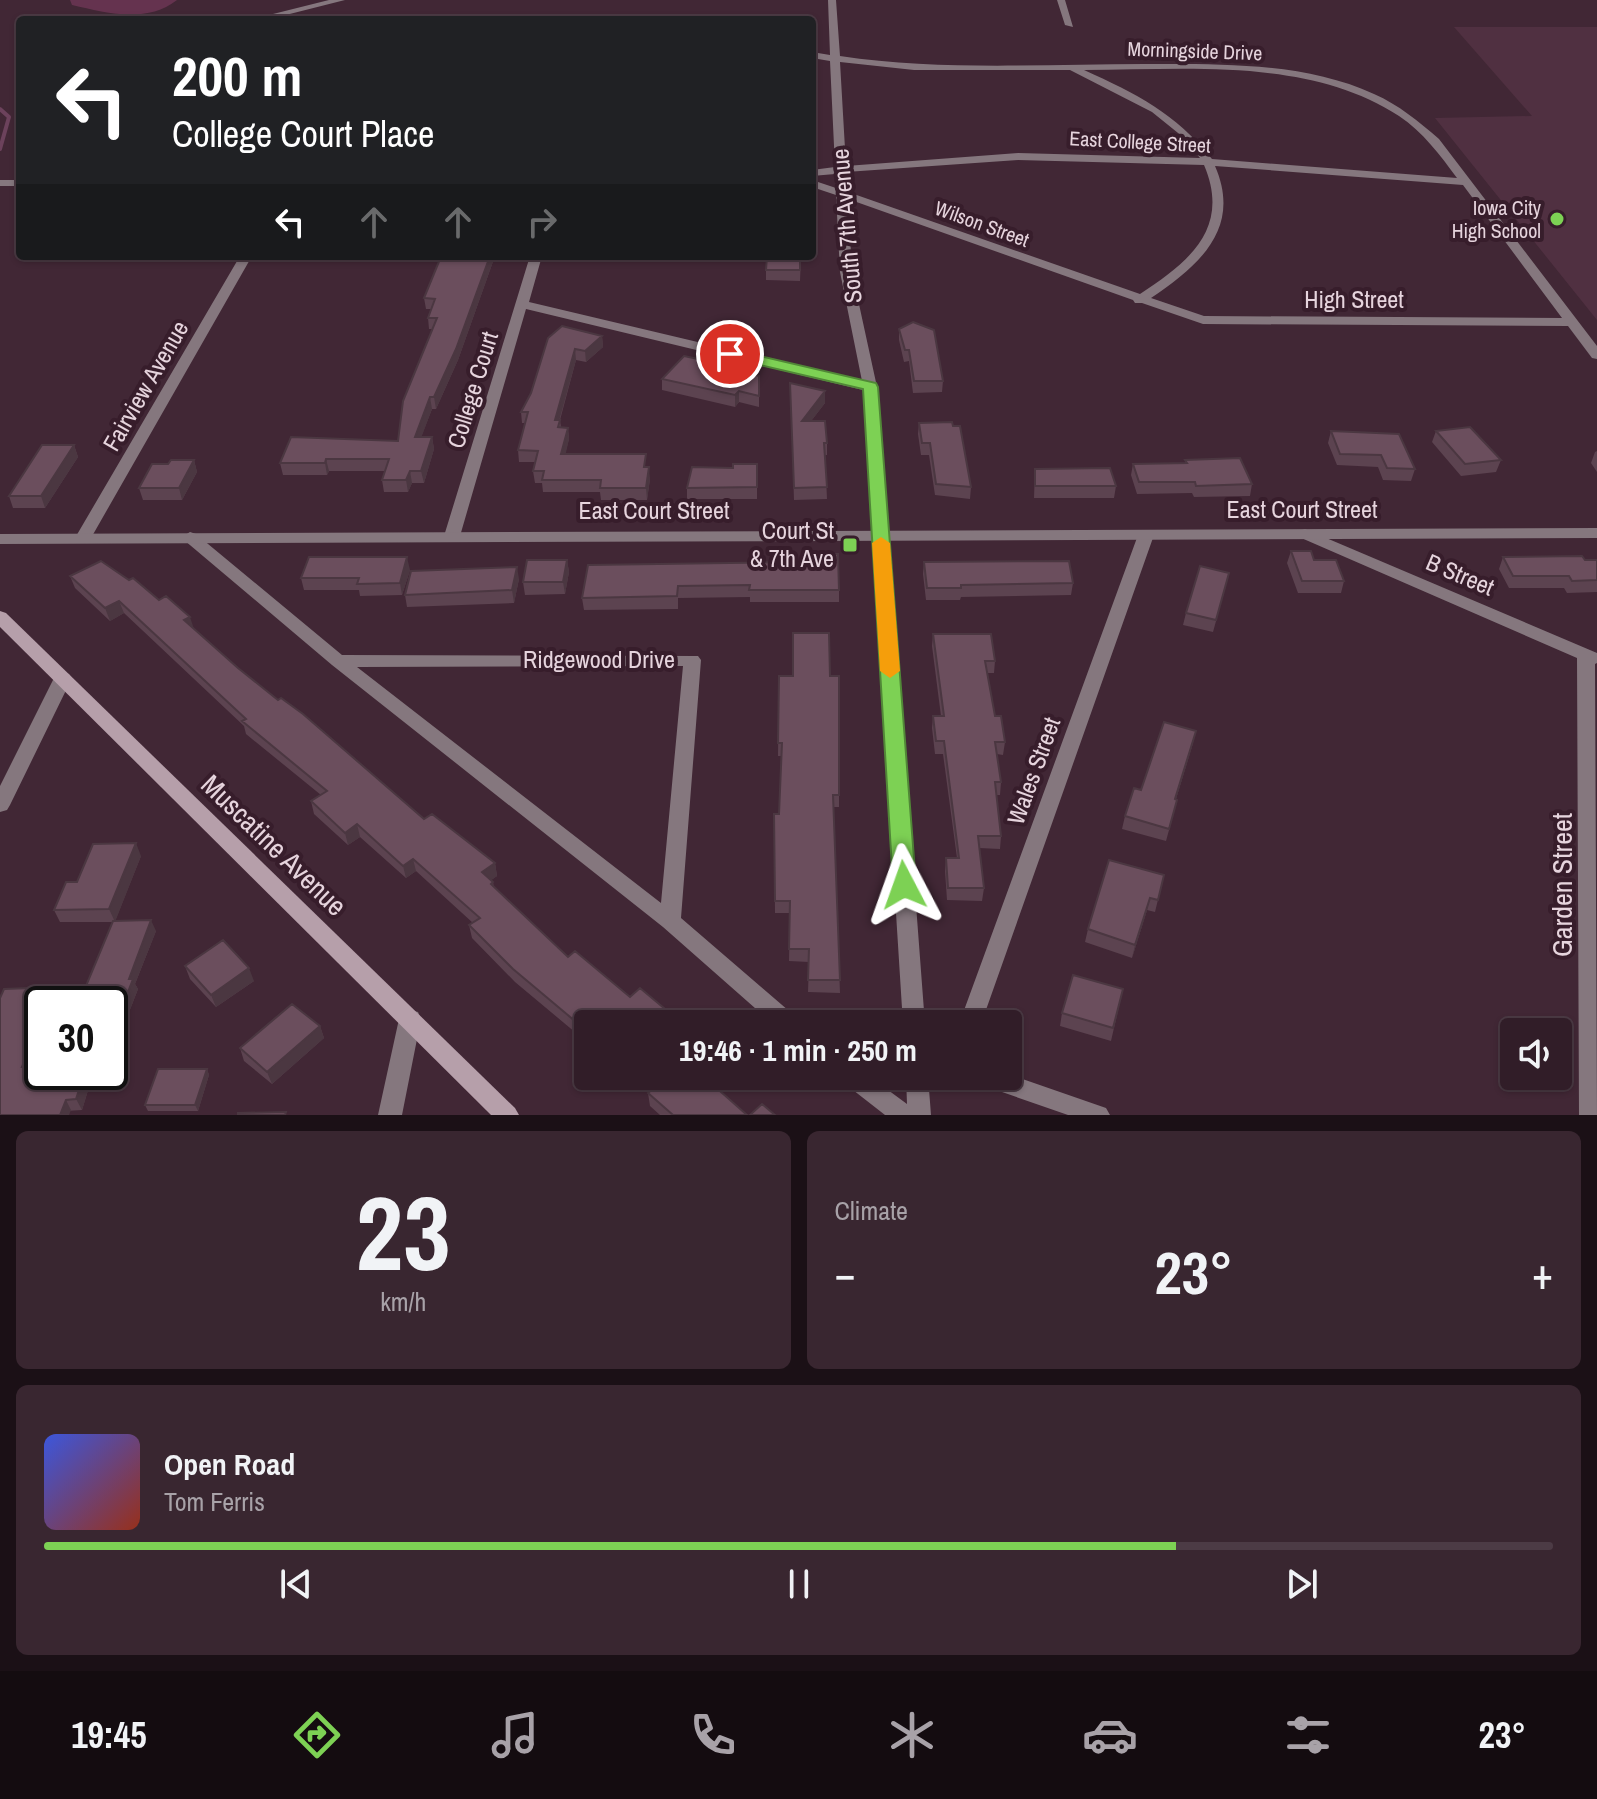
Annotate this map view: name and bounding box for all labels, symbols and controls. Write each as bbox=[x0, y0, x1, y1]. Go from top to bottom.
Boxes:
street label: Morningside Drive bbox=[1127, 35, 1263, 66]
text: 200 m bbox=[172, 38, 302, 113]
icon: left bbox=[40, 48, 144, 152]
text: College Court Place bbox=[172, 110, 435, 158]
street label: East College Street bbox=[1069, 124, 1212, 159]
street label: South 7th Avenue bbox=[823, 147, 869, 305]
street label: Wilson Street bbox=[931, 194, 1033, 253]
place label: Iowa City High School bbox=[1452, 194, 1542, 244]
icon: left bbox=[268, 200, 312, 244]
icon: ahead bbox=[352, 200, 396, 244]
icon: ahead bbox=[436, 200, 480, 244]
icon: right bbox=[520, 200, 564, 244]
marker: Iowa City High School bbox=[1548, 210, 1566, 228]
street label: High Street bbox=[1304, 283, 1404, 315]
street label: Fairview Avenue bbox=[95, 315, 195, 456]
pin bbox=[696, 320, 764, 388]
street label: College Court bbox=[439, 327, 505, 452]
icon: arrive bbox=[708, 332, 752, 376]
street label: East Court Street bbox=[1227, 493, 1378, 525]
street label: East Court Street bbox=[579, 494, 730, 526]
place label: Court St & 7th Ave bbox=[750, 514, 835, 574]
marker: Court St & 7th Ave bbox=[841, 536, 859, 554]
street label: B Street bbox=[1421, 545, 1500, 603]
street label: Ridgewood Drive bbox=[523, 643, 675, 675]
street label: Wales Street bbox=[999, 712, 1067, 829]
street label: Muscatine Avenue bbox=[193, 766, 355, 924]
street label: Garden Street bbox=[1543, 813, 1581, 957]
position arrow bbox=[862, 843, 946, 927]
speed limit sign: 30 bbox=[24, 986, 128, 1090]
map controls bbox=[1500, 1018, 1572, 1090]
button: sound bbox=[1500, 1018, 1572, 1090]
text: 19:46 · 1 min · 250 m bbox=[679, 1030, 917, 1070]
text: 23 bbox=[356, 1162, 451, 1302]
text: Climate bbox=[835, 1193, 908, 1228]
text: 23° bbox=[1154, 1232, 1233, 1313]
text: − bbox=[835, 1243, 856, 1303]
text: + bbox=[1532, 1243, 1553, 1303]
text: km/h bbox=[380, 1284, 426, 1319]
text: Open Road bbox=[164, 1444, 295, 1484]
text: Tom Ferris bbox=[164, 1484, 265, 1519]
icon: previous bbox=[274, 1562, 318, 1606]
icon: pause bbox=[777, 1562, 821, 1606]
icon: next bbox=[1280, 1562, 1324, 1606]
icon: directions bbox=[289, 1707, 345, 1763]
icon: music bbox=[487, 1707, 543, 1763]
icon: phone bbox=[685, 1707, 741, 1763]
icon: climate bbox=[884, 1707, 940, 1763]
icon: car bbox=[1082, 1707, 1138, 1763]
icon: filters bbox=[1280, 1707, 1336, 1763]
text: 19:45 bbox=[71, 1711, 147, 1759]
text: 23° bbox=[1479, 1711, 1526, 1759]

